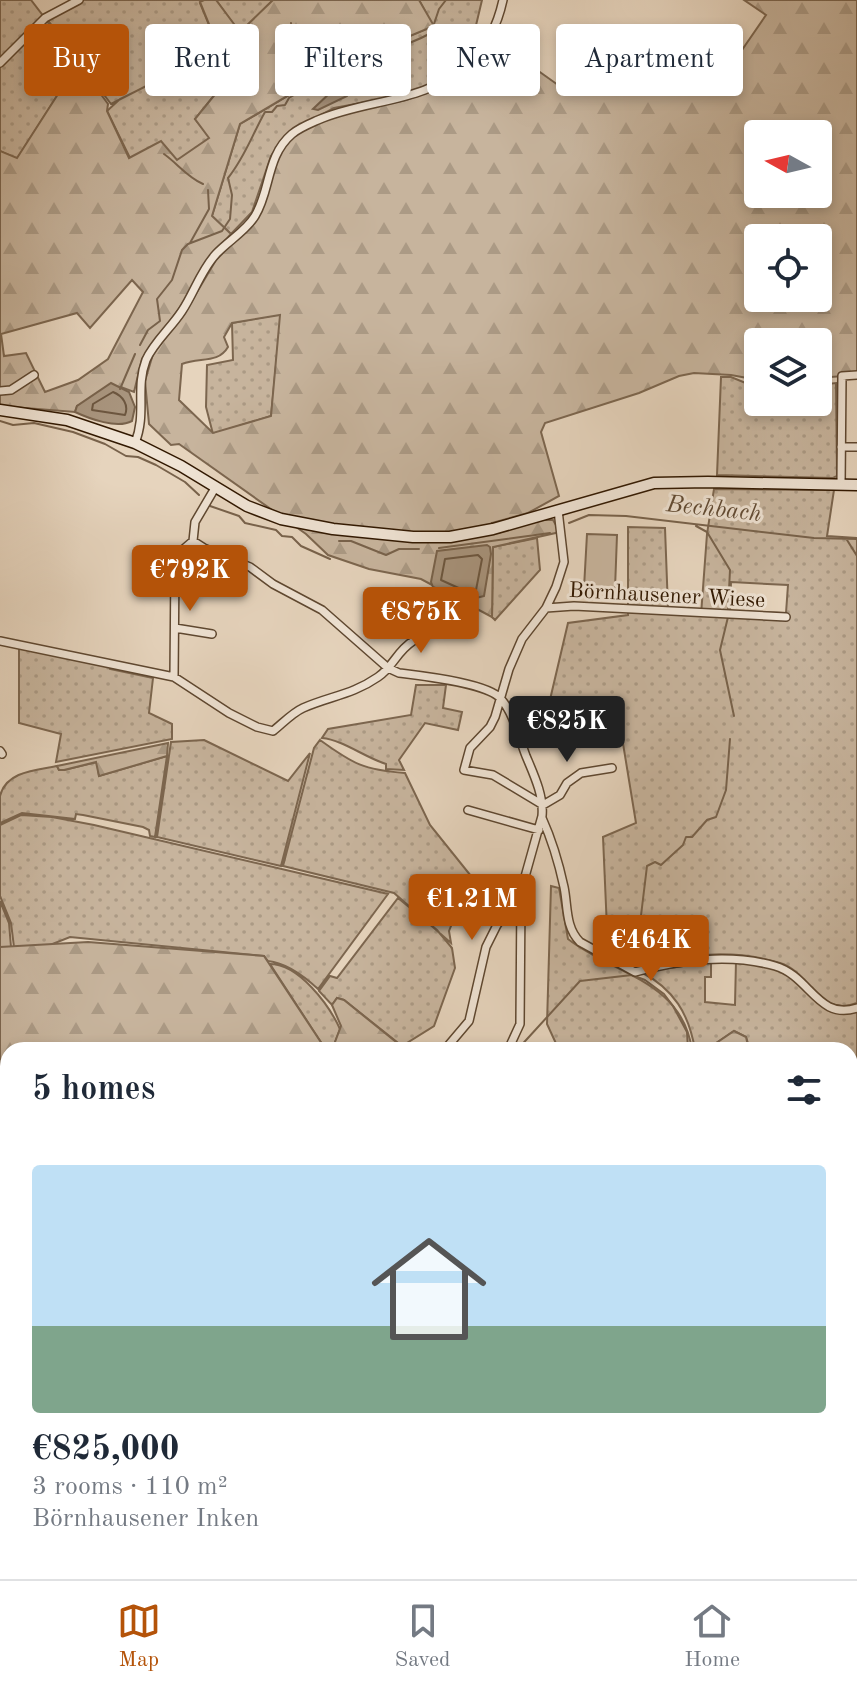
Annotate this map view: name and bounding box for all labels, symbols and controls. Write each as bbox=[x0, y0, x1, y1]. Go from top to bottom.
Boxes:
chip: Buy bbox=[24, 24, 129, 96]
chip: Rent bbox=[145, 24, 259, 96]
chip: Filters bbox=[275, 24, 411, 96]
chip: New bbox=[427, 24, 540, 96]
chip: Apartment bbox=[556, 24, 743, 96]
north arrow bbox=[744, 120, 832, 208]
map controls bbox=[744, 120, 832, 416]
button: locate bbox=[744, 224, 832, 312]
button: layers bbox=[744, 328, 832, 416]
water label: Bechbach bbox=[664, 493, 763, 527]
pin: €792K bbox=[134, 545, 246, 613]
text: €792K bbox=[150, 558, 230, 584]
street label: Börnhausener Wiese bbox=[568, 580, 766, 612]
pin: €875K bbox=[365, 587, 477, 655]
text: €875K bbox=[381, 600, 461, 626]
pin: €825K bbox=[511, 696, 623, 764]
text: €825K bbox=[527, 709, 607, 735]
pin: €1.21M bbox=[407, 874, 537, 942]
text: €1.21M bbox=[427, 887, 517, 913]
pin: €464K bbox=[595, 915, 707, 983]
text: €464K bbox=[611, 928, 691, 954]
icon: filters bbox=[782, 1068, 826, 1112]
text: 5 homes bbox=[32, 1073, 155, 1107]
icon: home bbox=[357, 1217, 501, 1361]
text: €825,000 bbox=[32, 1433, 180, 1467]
text: 3 rooms · 110 m² bbox=[32, 1474, 228, 1500]
text: Börnhausener Inken bbox=[32, 1506, 259, 1532]
tab: Map bbox=[117, 1599, 161, 1674]
tab: Saved bbox=[395, 1599, 451, 1674]
tab: Home bbox=[684, 1599, 740, 1674]

